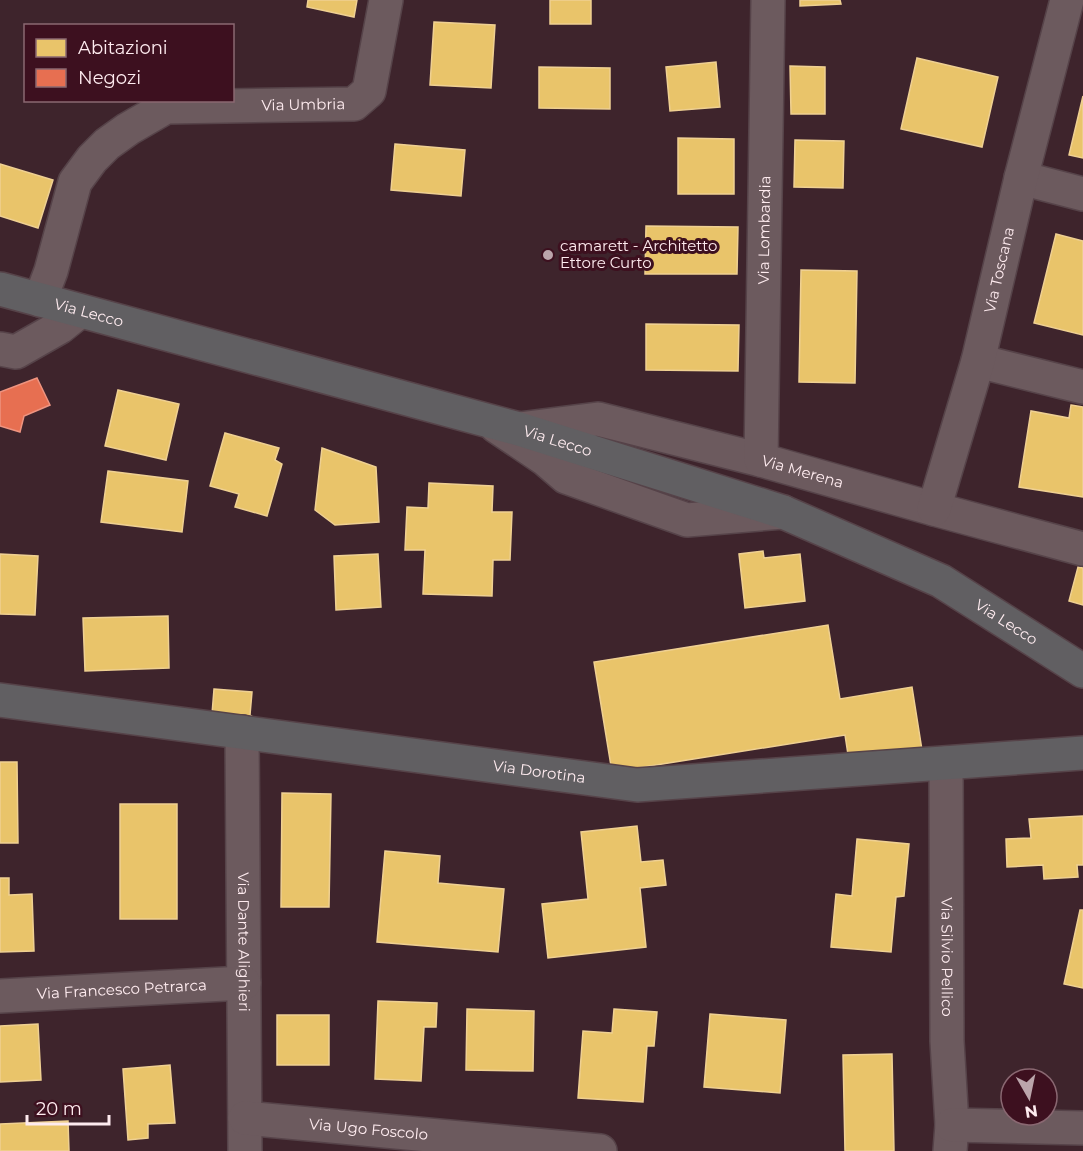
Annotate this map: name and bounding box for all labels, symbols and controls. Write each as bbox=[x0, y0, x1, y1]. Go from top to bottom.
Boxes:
legend bbox=[24, 24, 234, 102]
text: Abitazioni bbox=[78, 37, 168, 59]
text: Negozi bbox=[78, 67, 141, 89]
street label: Via Umbria bbox=[261, 94, 345, 114]
street label: Via Lombardia bbox=[754, 175, 774, 285]
street label: Via Toscana bbox=[980, 225, 1018, 315]
place label: camarett - Architetto Ettore Curto bbox=[560, 236, 717, 272]
marker: camarett - Architetto Ettore Curto bbox=[541, 248, 555, 262]
street label: Via Lecco bbox=[52, 294, 126, 331]
street label: Via Lecco bbox=[521, 421, 594, 460]
street label: Via Merena bbox=[760, 451, 846, 492]
street label: Via Lecco bbox=[972, 595, 1042, 649]
street label: Via Dorotina bbox=[492, 756, 587, 787]
street label: Via Dante Alighieri bbox=[234, 872, 254, 1012]
street label: Via Silvio Pellico bbox=[937, 897, 957, 1017]
street label: Via Francesco Petrarca bbox=[36, 975, 207, 1003]
north arrow bbox=[999, 1067, 1059, 1127]
scale bar bbox=[27, 1088, 110, 1126]
text: 20 m bbox=[36, 1098, 82, 1120]
text: N bbox=[1023, 1101, 1039, 1122]
street label: Via Ugo Foscolo bbox=[308, 1114, 429, 1144]

